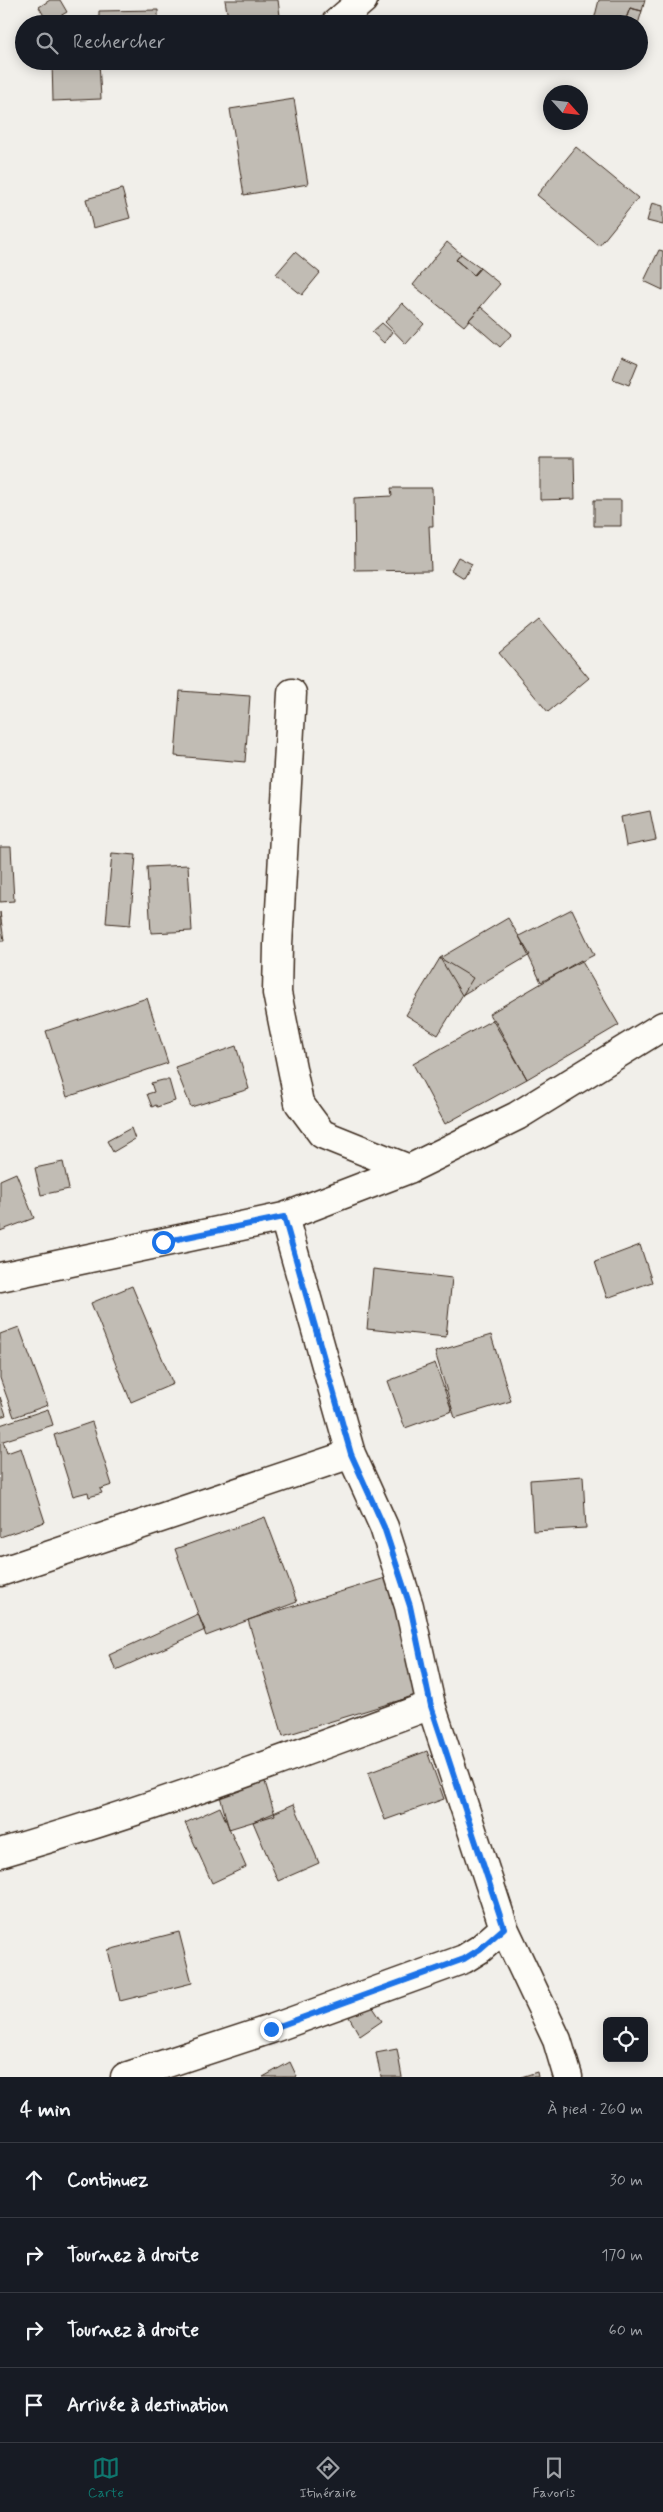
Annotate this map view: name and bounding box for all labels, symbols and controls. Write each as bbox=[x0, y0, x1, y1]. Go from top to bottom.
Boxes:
search box bbox=[15, 15, 648, 70]
icon: search bbox=[33, 29, 61, 57]
text: Rechercher bbox=[73, 30, 165, 55]
north arrow bbox=[543, 85, 588, 130]
route start bbox=[152, 1231, 175, 1254]
map controls bbox=[603, 2017, 648, 2062]
button: locate bbox=[603, 2017, 648, 2062]
route end bbox=[260, 2018, 283, 2041]
text: 4 min bbox=[20, 2096, 71, 2124]
text: À pied · 260 m bbox=[547, 2099, 643, 2120]
icon: ahead bbox=[20, 2166, 48, 2194]
text: Continuez bbox=[67, 2168, 148, 2193]
text: 30 m bbox=[610, 2170, 643, 2191]
icon: right bbox=[20, 2241, 48, 2269]
text: Tournez à droite bbox=[67, 2243, 199, 2268]
text: 170 m bbox=[601, 2245, 643, 2266]
icon: right bbox=[20, 2316, 48, 2344]
text: Tournez à droite bbox=[67, 2318, 199, 2343]
text: 60 m bbox=[609, 2320, 643, 2341]
icon: arrive bbox=[20, 2391, 48, 2419]
text: Arrivée à destination bbox=[67, 2393, 228, 2418]
tab: Carte bbox=[88, 2454, 124, 2502]
tab: Itinéraire bbox=[299, 2454, 357, 2502]
tab: Favoris bbox=[533, 2454, 575, 2502]

